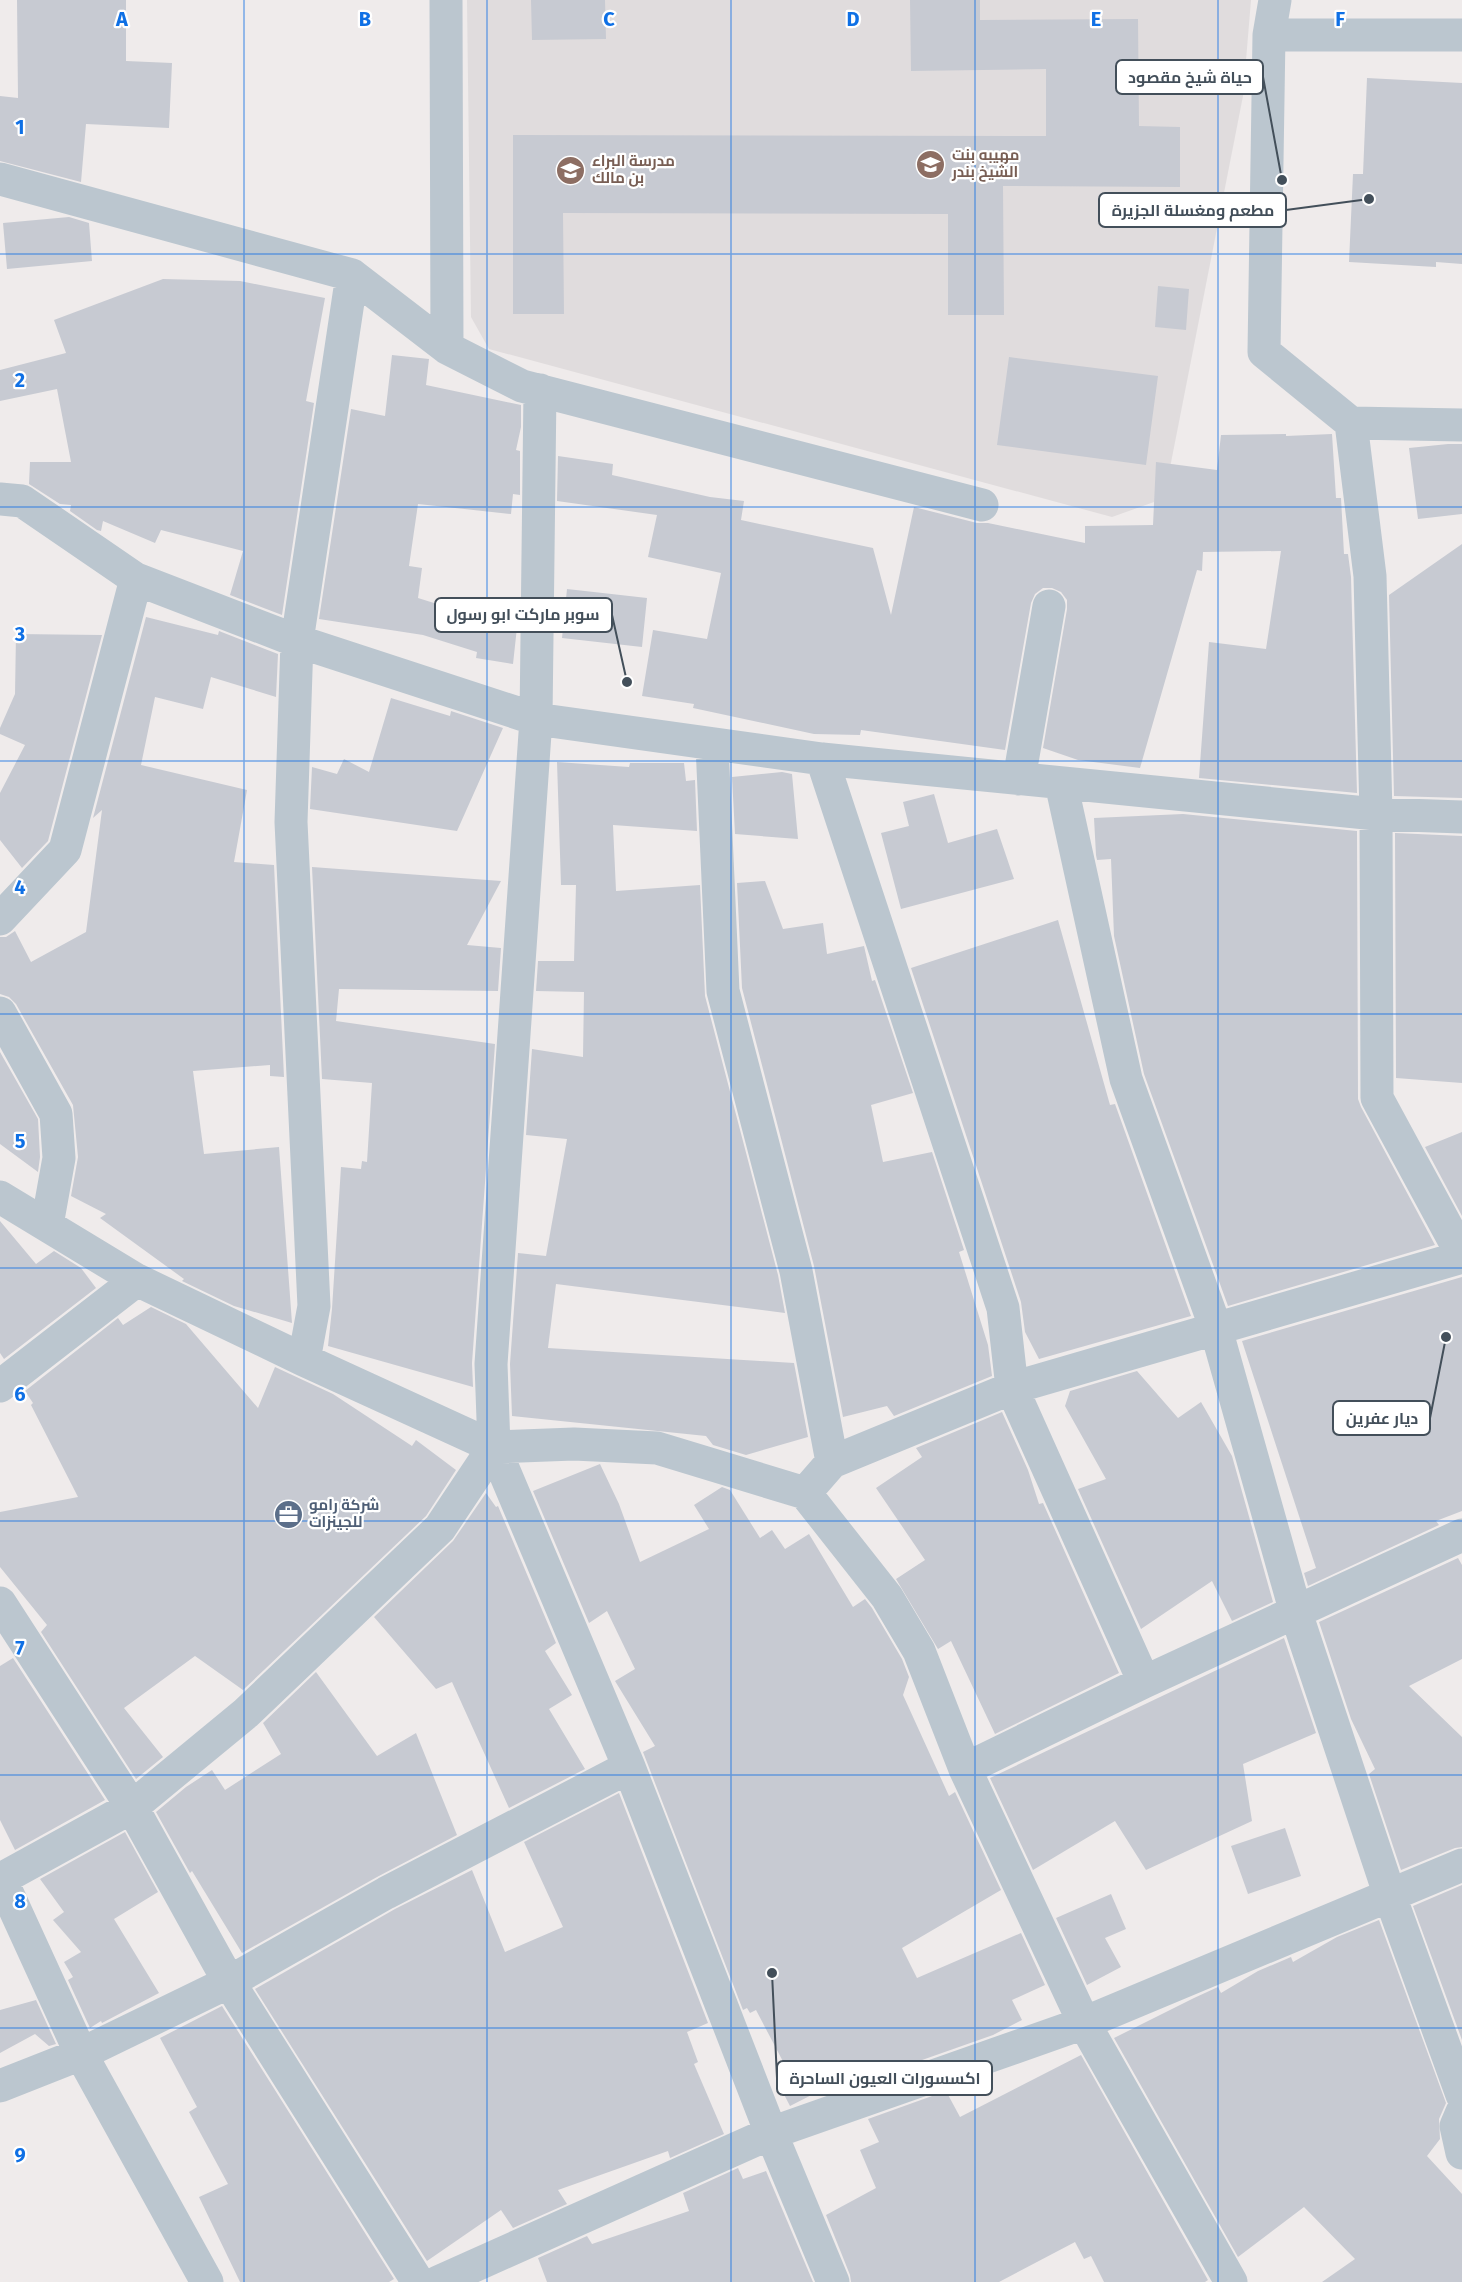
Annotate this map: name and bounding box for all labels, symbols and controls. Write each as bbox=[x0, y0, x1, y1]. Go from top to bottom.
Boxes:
text: A bbox=[115, 7, 129, 31]
text: B bbox=[359, 7, 371, 31]
text: C bbox=[603, 7, 615, 31]
text: D bbox=[846, 7, 860, 31]
text: E bbox=[1091, 7, 1101, 31]
text: F bbox=[1335, 7, 1345, 31]
callout: حياة شيخ مقصود bbox=[1116, 60, 1263, 94]
text: حياة شيخ مقصود bbox=[1128, 68, 1252, 88]
text: 1 bbox=[15, 115, 25, 139]
place label: مهيبه بنت الشيخ بندر bbox=[951, 146, 1020, 182]
school or university icon: مهيبه بنت الشيخ بندر bbox=[915, 148, 947, 180]
place label: مدرسة البراء بن مالك bbox=[592, 152, 675, 187]
school or university icon: مدرسة البراء بن مالك bbox=[555, 154, 587, 186]
callout: مطعم ومغسلة الجزيرة bbox=[1099, 193, 1286, 227]
text: مطعم ومغسلة الجزيرة bbox=[1112, 201, 1274, 222]
text: 2 bbox=[15, 368, 25, 392]
callout: سوبر ماركت ابو رسول bbox=[435, 598, 612, 632]
text: سوبر ماركت ابو رسول bbox=[446, 605, 600, 624]
text: 3 bbox=[14, 622, 25, 646]
text: 4 bbox=[14, 875, 26, 899]
text: 5 bbox=[15, 1129, 26, 1153]
text: 6 bbox=[14, 1382, 26, 1406]
callout: ديار عفرين bbox=[1333, 1401, 1430, 1435]
text: ديار عفرين bbox=[1346, 1409, 1418, 1428]
place label: شركة رامو للجينزات bbox=[309, 1496, 379, 1531]
office icon: شركة رامو للجينزات bbox=[272, 1498, 304, 1530]
text: 7 bbox=[15, 1636, 25, 1660]
text: 8 bbox=[14, 1889, 26, 1913]
callout: اكسسورات العيون الساحرة bbox=[777, 2061, 992, 2095]
text: اكسسورات العيون الساحرة bbox=[789, 2069, 981, 2088]
text: 9 bbox=[14, 2143, 26, 2167]

